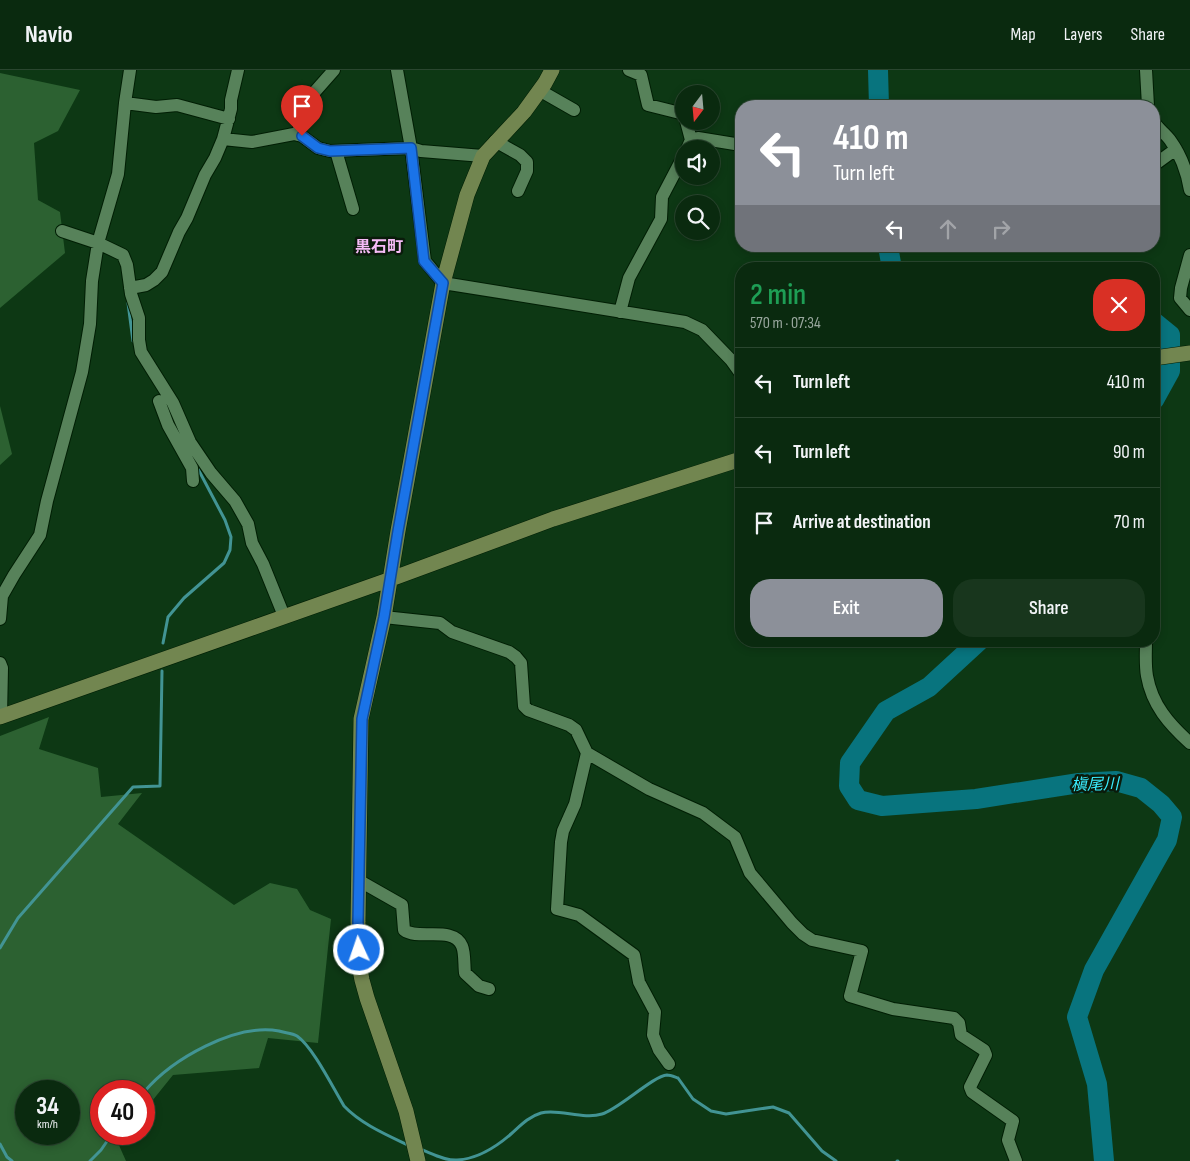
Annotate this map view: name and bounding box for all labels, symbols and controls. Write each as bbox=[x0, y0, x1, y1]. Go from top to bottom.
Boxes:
text: Navio bbox=[25, 20, 73, 49]
text: Map bbox=[1011, 24, 1036, 45]
text: Layers bbox=[1064, 24, 1103, 45]
text: Share bbox=[1131, 24, 1165, 45]
pin bbox=[281, 85, 323, 136]
north arrow bbox=[675, 85, 720, 130]
map controls bbox=[675, 85, 720, 240]
icon: arrive bbox=[288, 92, 316, 120]
text: 410 m bbox=[833, 117, 908, 160]
icon: left bbox=[750, 120, 815, 185]
button: sound bbox=[675, 140, 720, 185]
text: Turn left bbox=[833, 160, 895, 187]
button: search bbox=[675, 195, 720, 240]
icon: left bbox=[881, 215, 909, 243]
icon: ahead bbox=[934, 215, 962, 243]
icon: right bbox=[987, 215, 1015, 243]
district label: 黒石町 bbox=[355, 238, 403, 257]
text: 2 min bbox=[750, 277, 806, 313]
button: close bbox=[1093, 279, 1145, 331]
text: 570 m · 07:34 bbox=[750, 314, 821, 333]
icon: left bbox=[750, 369, 778, 397]
text: Turn left bbox=[793, 371, 850, 394]
text: 410 m bbox=[1107, 371, 1145, 394]
icon: left bbox=[750, 439, 778, 467]
text: Turn left bbox=[793, 441, 850, 464]
text: 90 m bbox=[1113, 441, 1145, 464]
icon: arrive bbox=[750, 509, 778, 537]
text: Arrive at destination bbox=[793, 511, 931, 534]
text: 70 m bbox=[1114, 511, 1145, 534]
button: Exit bbox=[750, 579, 943, 637]
button: Share bbox=[953, 579, 1145, 637]
water label: 槇尾川 bbox=[1071, 775, 1121, 795]
position arrow bbox=[332, 923, 384, 975]
speed limit sign: 40 bbox=[90, 1080, 155, 1145]
text: 34 bbox=[36, 1091, 59, 1122]
text: km/h bbox=[37, 1117, 58, 1132]

